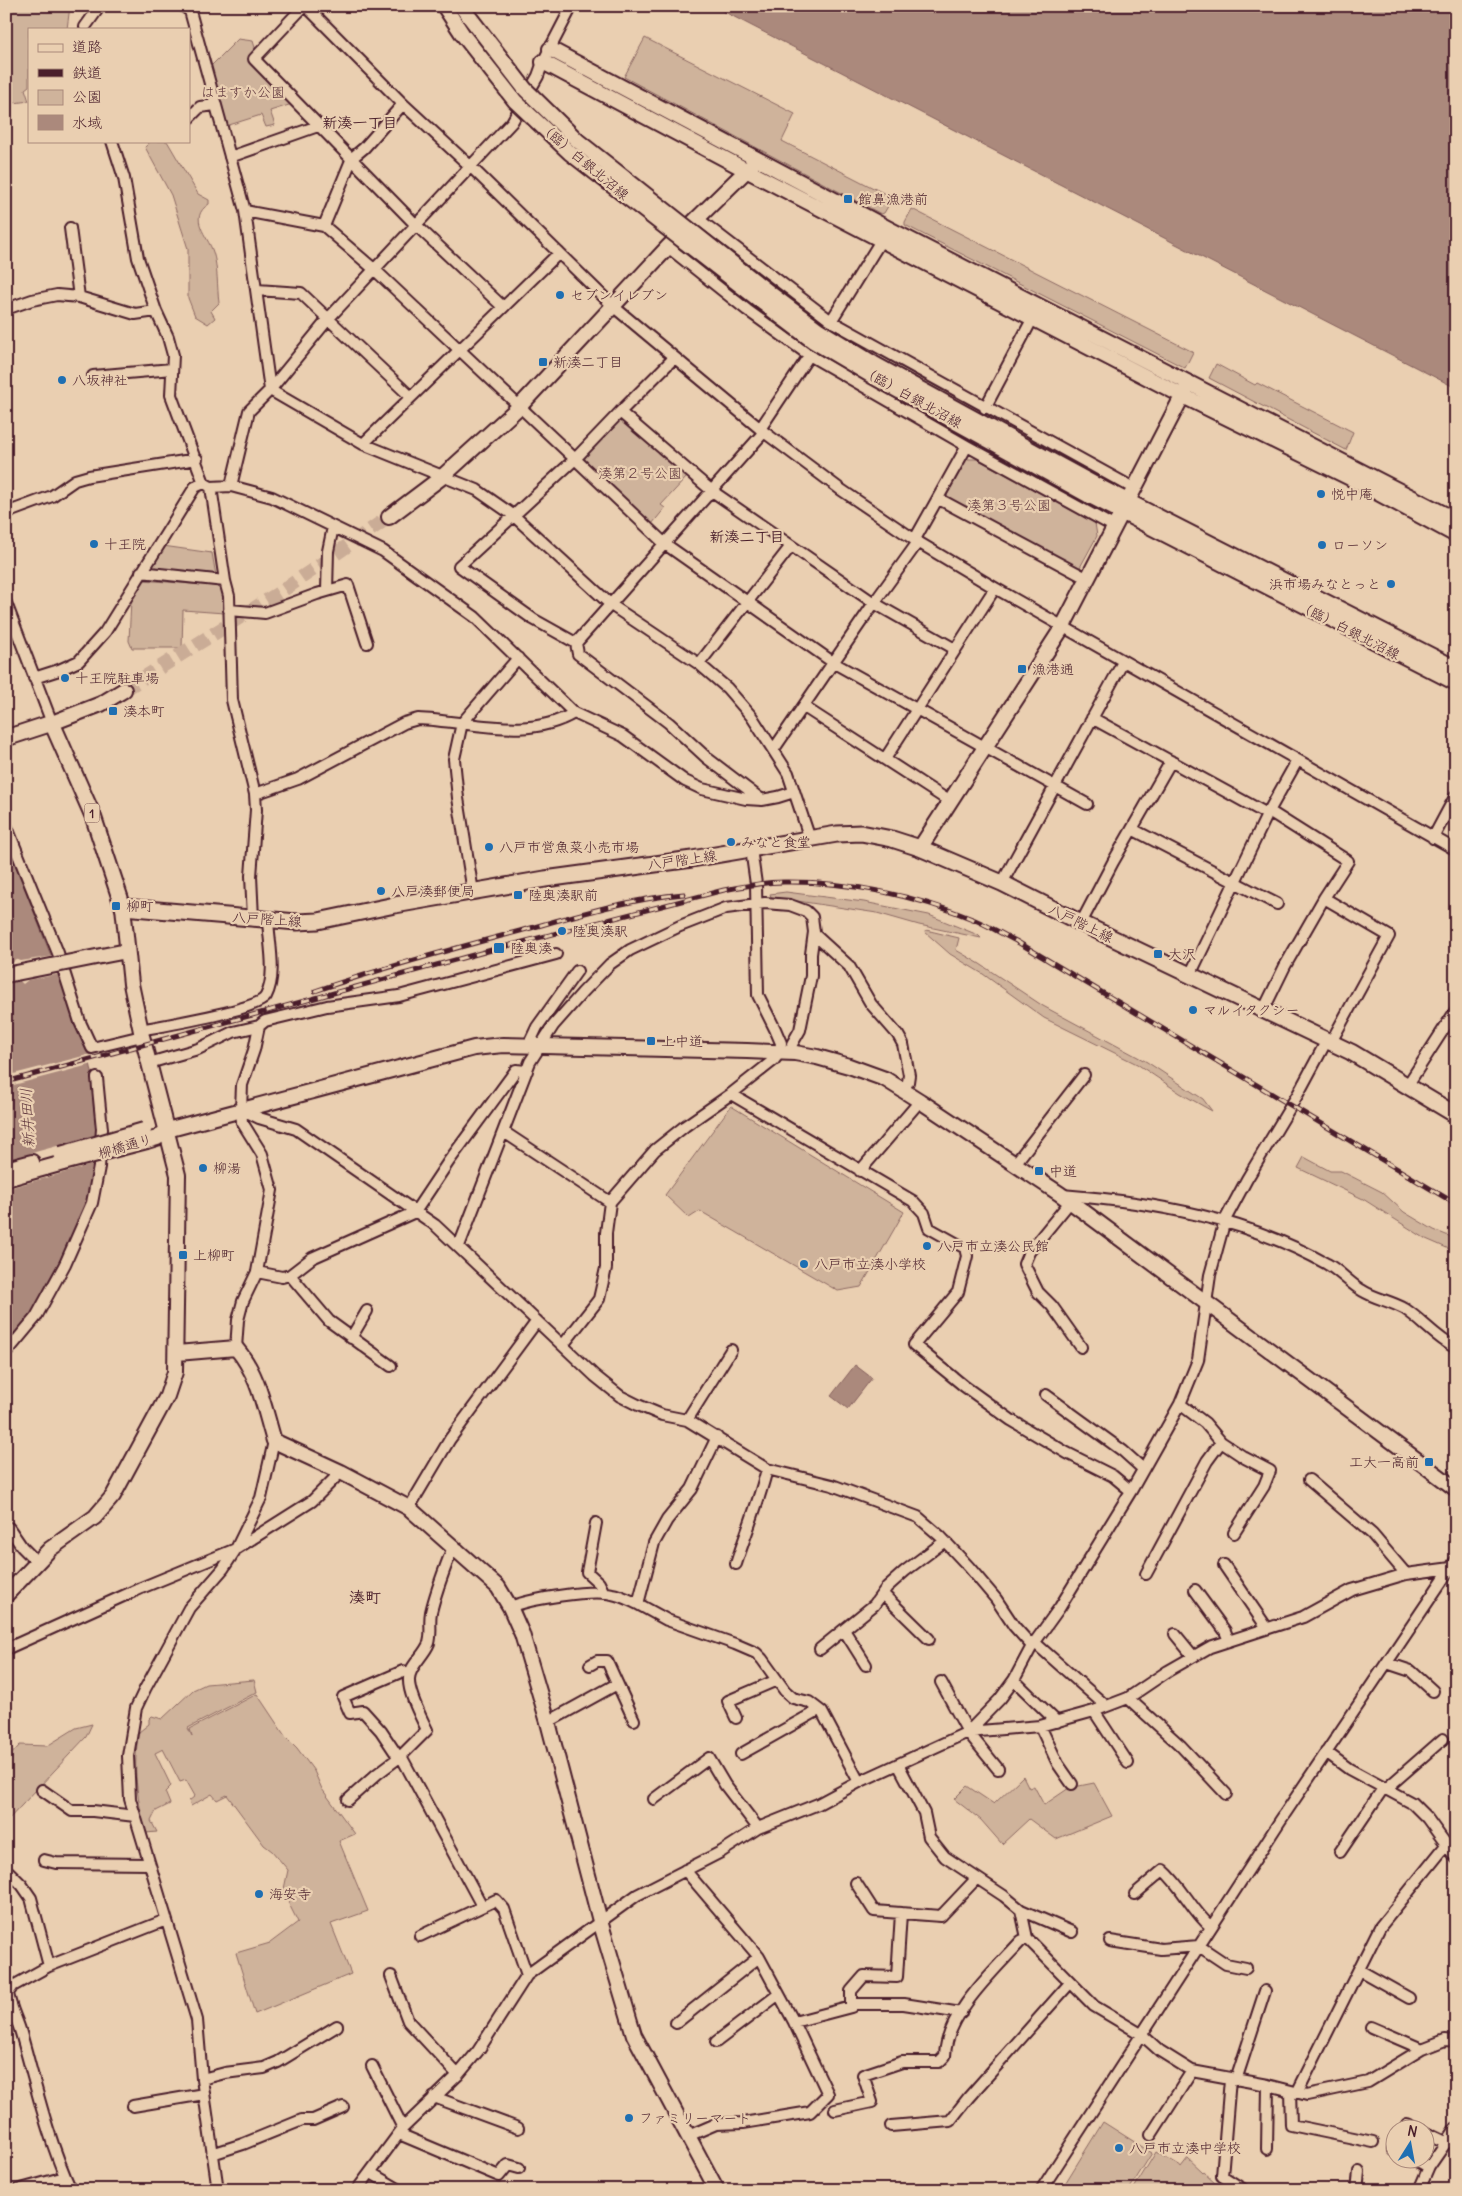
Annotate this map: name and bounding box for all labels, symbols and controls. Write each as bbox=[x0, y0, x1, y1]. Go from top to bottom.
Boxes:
legend bbox=[28, 28, 190, 142]
text: 道路 bbox=[72, 37, 102, 56]
text: 鉄道 bbox=[72, 63, 102, 82]
park label: はますか公園 bbox=[201, 83, 285, 101]
text: 公園 bbox=[72, 87, 102, 106]
text: 水域 bbox=[72, 113, 102, 132]
district label: 新湊一丁目 bbox=[322, 113, 398, 132]
street label: （臨）白銀北沼線 bbox=[535, 118, 633, 204]
place label: 館鼻漁港前 bbox=[858, 190, 928, 208]
marker: 館鼻漁港前 bbox=[842, 193, 854, 205]
place label: セブンイレブン bbox=[570, 286, 668, 304]
marker: セブンイレブン bbox=[554, 289, 566, 301]
place label: 新湊二丁目 bbox=[553, 353, 623, 371]
marker: 新湊二丁目 bbox=[537, 356, 549, 368]
street label: （臨）白銀北沼線 bbox=[859, 362, 965, 432]
place label: 八坂神社 bbox=[72, 371, 128, 389]
marker: 八坂神社 bbox=[56, 374, 68, 386]
park label: 湊第２号公園 bbox=[598, 464, 682, 482]
place label: 悦中庵 bbox=[1331, 485, 1373, 503]
marker: 悦中庵 bbox=[1315, 488, 1327, 500]
park label: 湊第３号公園 bbox=[967, 496, 1051, 514]
district label: 新湊二丁目 bbox=[709, 527, 785, 546]
place label: 十王院 bbox=[104, 535, 146, 553]
place label: ローソン bbox=[1332, 536, 1388, 554]
marker: 十王院 bbox=[88, 538, 100, 550]
marker: ローソン bbox=[1316, 539, 1328, 551]
place label: 浜市場みなとっと bbox=[1269, 575, 1381, 593]
marker: 浜市場みなとっと bbox=[1385, 578, 1397, 590]
street label: （臨）白銀北沼線 bbox=[1295, 597, 1403, 663]
place label: 漁港通 bbox=[1032, 660, 1074, 678]
marker: 漁港通 bbox=[1016, 663, 1028, 675]
place label: 十王院駐車場 bbox=[75, 669, 159, 687]
marker: 十王院駐車場 bbox=[59, 672, 71, 684]
place label: 湊本町 bbox=[123, 702, 165, 720]
marker: 湊本町 bbox=[107, 705, 119, 717]
road number: 1 bbox=[84, 804, 100, 822]
place label: みなと食堂 bbox=[741, 833, 811, 851]
marker: みなと食堂 bbox=[725, 836, 737, 848]
place label: 八戸市営魚菜小売市場 bbox=[499, 838, 639, 856]
marker: 八戸市営魚菜小売市場 bbox=[483, 841, 495, 853]
street label: 八戸階上線 bbox=[646, 846, 718, 874]
place label: 八戸湊郵便局 bbox=[391, 882, 475, 900]
marker: 八戸湊郵便局 bbox=[375, 885, 387, 897]
place label: 陸奥湊駅前 bbox=[528, 886, 598, 904]
marker: 陸奥湊駅前 bbox=[512, 889, 524, 901]
place label: 柳町 bbox=[126, 897, 154, 915]
marker: 柳町 bbox=[110, 900, 122, 912]
street label: 八戸階上線 bbox=[1046, 900, 1116, 946]
street label: 八戸階上線 bbox=[231, 908, 303, 930]
place label: 陸奥湊駅 bbox=[572, 922, 628, 940]
marker: 陸奥湊駅 bbox=[556, 925, 568, 937]
place label: 陸奥湊 bbox=[510, 939, 553, 957]
marker: 陸奥湊 bbox=[492, 941, 506, 955]
place label: 大沢 bbox=[1168, 945, 1196, 963]
marker: 大沢 bbox=[1152, 948, 1164, 960]
place label: マルイタクシー bbox=[1203, 1001, 1300, 1019]
marker: マルイタクシー bbox=[1187, 1004, 1199, 1016]
place label: 上中道 bbox=[661, 1032, 703, 1050]
marker: 上中道 bbox=[645, 1035, 657, 1047]
water label: 新井田川 bbox=[16, 1088, 38, 1148]
street label: 柳橋通り bbox=[96, 1130, 154, 1162]
place label: 柳湯 bbox=[213, 1159, 241, 1177]
marker: 柳湯 bbox=[197, 1162, 209, 1174]
place label: 中道 bbox=[1049, 1162, 1077, 1180]
marker: 中道 bbox=[1033, 1165, 1045, 1177]
place label: 八戸市立湊公民館 bbox=[937, 1237, 1049, 1255]
marker: 八戸市立湊公民館 bbox=[921, 1240, 933, 1252]
place label: 上柳町 bbox=[193, 1246, 235, 1264]
marker: 上柳町 bbox=[177, 1249, 189, 1261]
place label: 八戸市立湊小学校 bbox=[814, 1255, 926, 1273]
marker: 八戸市立湊小学校 bbox=[798, 1258, 810, 1270]
place label: 工大一高前 bbox=[1349, 1453, 1419, 1471]
marker: 工大一高前 bbox=[1423, 1456, 1435, 1468]
district label: 湊町 bbox=[349, 1587, 381, 1607]
place label: 海安寺 bbox=[269, 1885, 311, 1903]
marker: 海安寺 bbox=[253, 1888, 265, 1900]
place label: ファミリーマート bbox=[639, 2109, 751, 2127]
marker: ファミリーマート bbox=[623, 2112, 635, 2124]
north arrow bbox=[1384, 2118, 1434, 2168]
text: N bbox=[1406, 2121, 1419, 2141]
place label: 八戸市立湊中学校 bbox=[1129, 2139, 1241, 2157]
marker: 八戸市立湊中学校 bbox=[1113, 2142, 1125, 2154]

